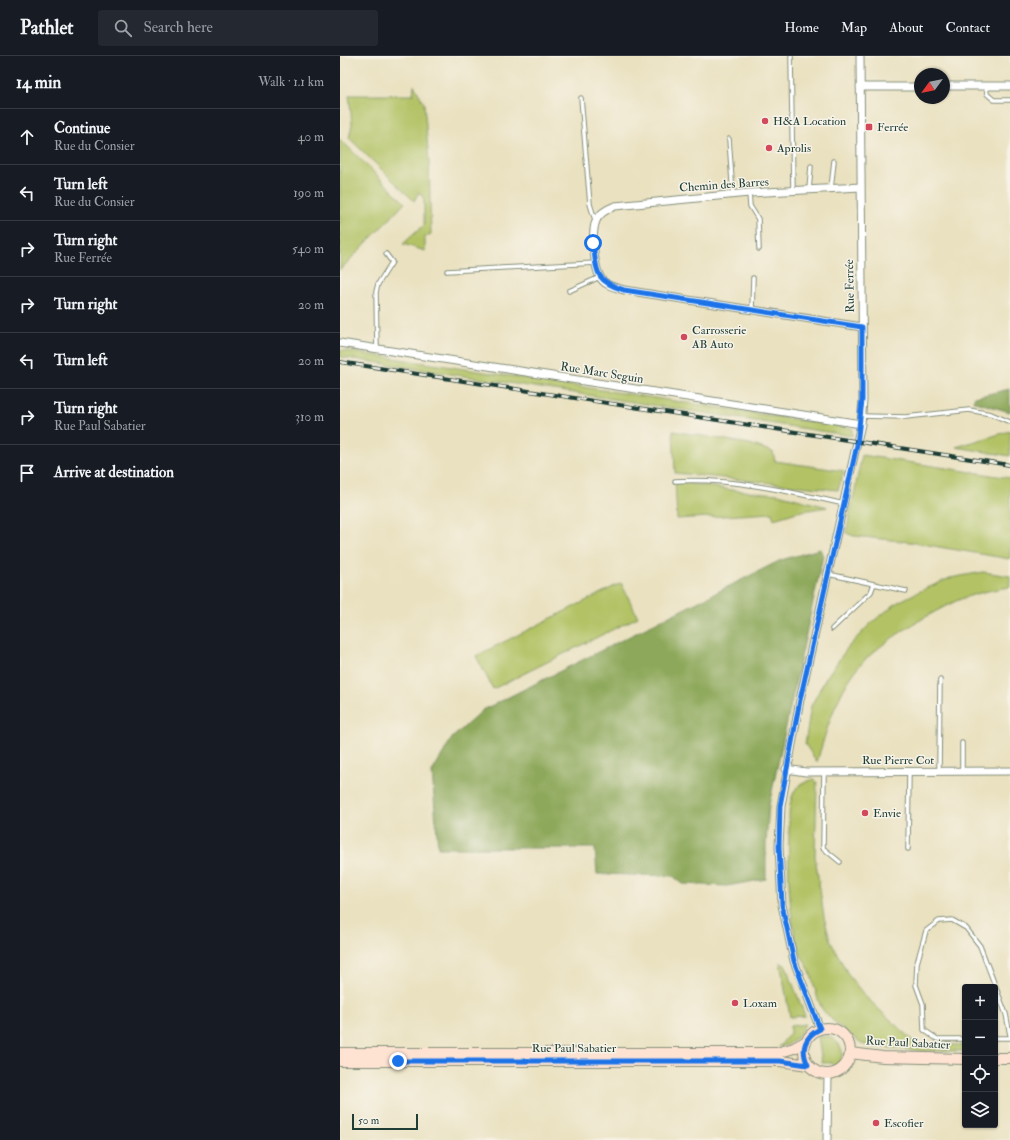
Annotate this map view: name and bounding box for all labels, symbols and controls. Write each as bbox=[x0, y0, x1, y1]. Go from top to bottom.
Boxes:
search box bbox=[98, 10, 378, 46]
text: Pathlet bbox=[20, 16, 74, 40]
icon: search bbox=[112, 17, 134, 39]
text: Search here bbox=[144, 18, 213, 37]
text: Home bbox=[784, 19, 819, 36]
text: Map bbox=[841, 19, 867, 36]
text: About bbox=[889, 19, 923, 36]
text: Contact bbox=[945, 19, 990, 36]
north arrow bbox=[914, 68, 950, 104]
text: 14 min bbox=[16, 72, 61, 93]
text: Walk · 1.1 km bbox=[258, 74, 324, 90]
place label: H&A Location bbox=[773, 114, 846, 129]
marker: H&A Location bbox=[760, 116, 770, 126]
text: Continue bbox=[54, 119, 110, 138]
place label: Ferrée bbox=[877, 120, 908, 135]
marker: Ferrée bbox=[864, 122, 874, 132]
icon: ahead bbox=[16, 126, 38, 148]
text: 40 m bbox=[298, 129, 324, 145]
text: Rue du Consier bbox=[54, 138, 135, 154]
place label: Aprolis bbox=[776, 141, 811, 156]
marker: Aprolis bbox=[764, 143, 774, 153]
street label: Chemin des Barres bbox=[679, 174, 769, 196]
text: Turn left bbox=[54, 175, 108, 194]
icon: left bbox=[16, 182, 38, 204]
text: 190 m bbox=[293, 185, 324, 201]
text: Rue du Consier bbox=[54, 194, 135, 210]
text: Turn right bbox=[54, 231, 117, 250]
route start bbox=[584, 234, 602, 252]
icon: right bbox=[16, 238, 38, 260]
text: 540 m bbox=[292, 241, 324, 257]
text: Rue Ferrée bbox=[54, 250, 112, 266]
street label: Rue Ferrée bbox=[842, 259, 858, 313]
icon: right bbox=[16, 294, 38, 316]
text: Turn right bbox=[54, 295, 117, 314]
text: 20 m bbox=[298, 297, 324, 313]
place label: Carrosserie AB Auto bbox=[691, 323, 746, 352]
marker: Carrosserie AB Auto bbox=[679, 332, 689, 342]
icon: left bbox=[16, 350, 38, 372]
text: Turn left bbox=[54, 351, 108, 370]
text: 20 m bbox=[298, 353, 324, 369]
street label: Rue Marc Seguin bbox=[559, 359, 645, 387]
text: Turn right bbox=[54, 399, 117, 418]
icon: right bbox=[16, 406, 38, 428]
text: 310 m bbox=[295, 409, 324, 425]
text: Rue Paul Sabatier bbox=[54, 418, 146, 434]
icon: arrive bbox=[16, 462, 38, 484]
text: Arrive at destination bbox=[54, 463, 174, 482]
street label: Rue Pierre Cot bbox=[862, 753, 934, 768]
place label: Envie bbox=[873, 806, 901, 821]
marker: Envie bbox=[860, 808, 870, 818]
map controls bbox=[962, 984, 998, 1128]
button: + bbox=[962, 984, 998, 1020]
place label: Loxam bbox=[743, 996, 778, 1011]
marker: Loxam bbox=[730, 998, 740, 1008]
button: − bbox=[962, 1020, 998, 1056]
street label: Rue Paul Sabatier bbox=[865, 1033, 951, 1053]
street label: Rue Paul Sabatier bbox=[532, 1041, 617, 1056]
route end bbox=[389, 1052, 407, 1070]
button: locate bbox=[962, 1056, 998, 1092]
button: layers bbox=[962, 1092, 998, 1128]
scale bar bbox=[352, 1112, 418, 1131]
text: 50 m bbox=[358, 1114, 379, 1127]
place label: Escofier bbox=[884, 1116, 924, 1131]
marker: Escofier bbox=[871, 1118, 881, 1128]

